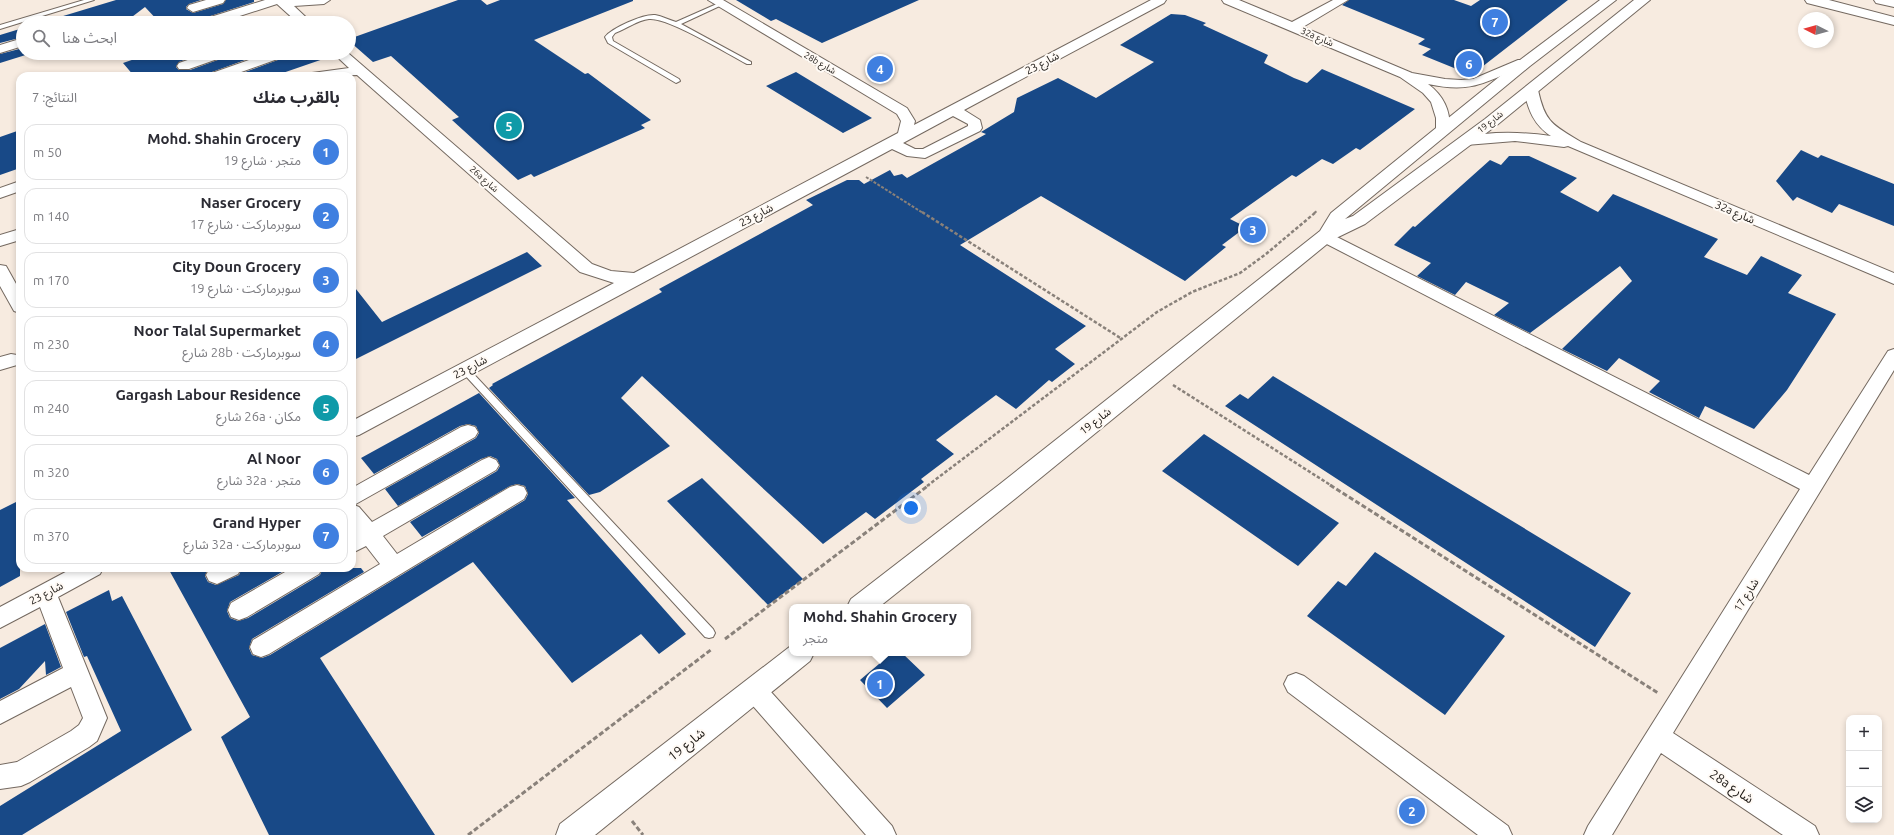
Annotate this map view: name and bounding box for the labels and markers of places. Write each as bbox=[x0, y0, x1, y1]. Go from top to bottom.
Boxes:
pin: 7 bbox=[1482, 7, 1508, 37]
pin: 6 bbox=[1456, 49, 1482, 79]
pin: 4 bbox=[867, 54, 893, 84]
pin: 5 bbox=[496, 111, 522, 141]
pin: 3 bbox=[1240, 215, 1266, 245]
pin: 1 bbox=[867, 669, 893, 699]
pin: 2 bbox=[1399, 796, 1425, 826]

